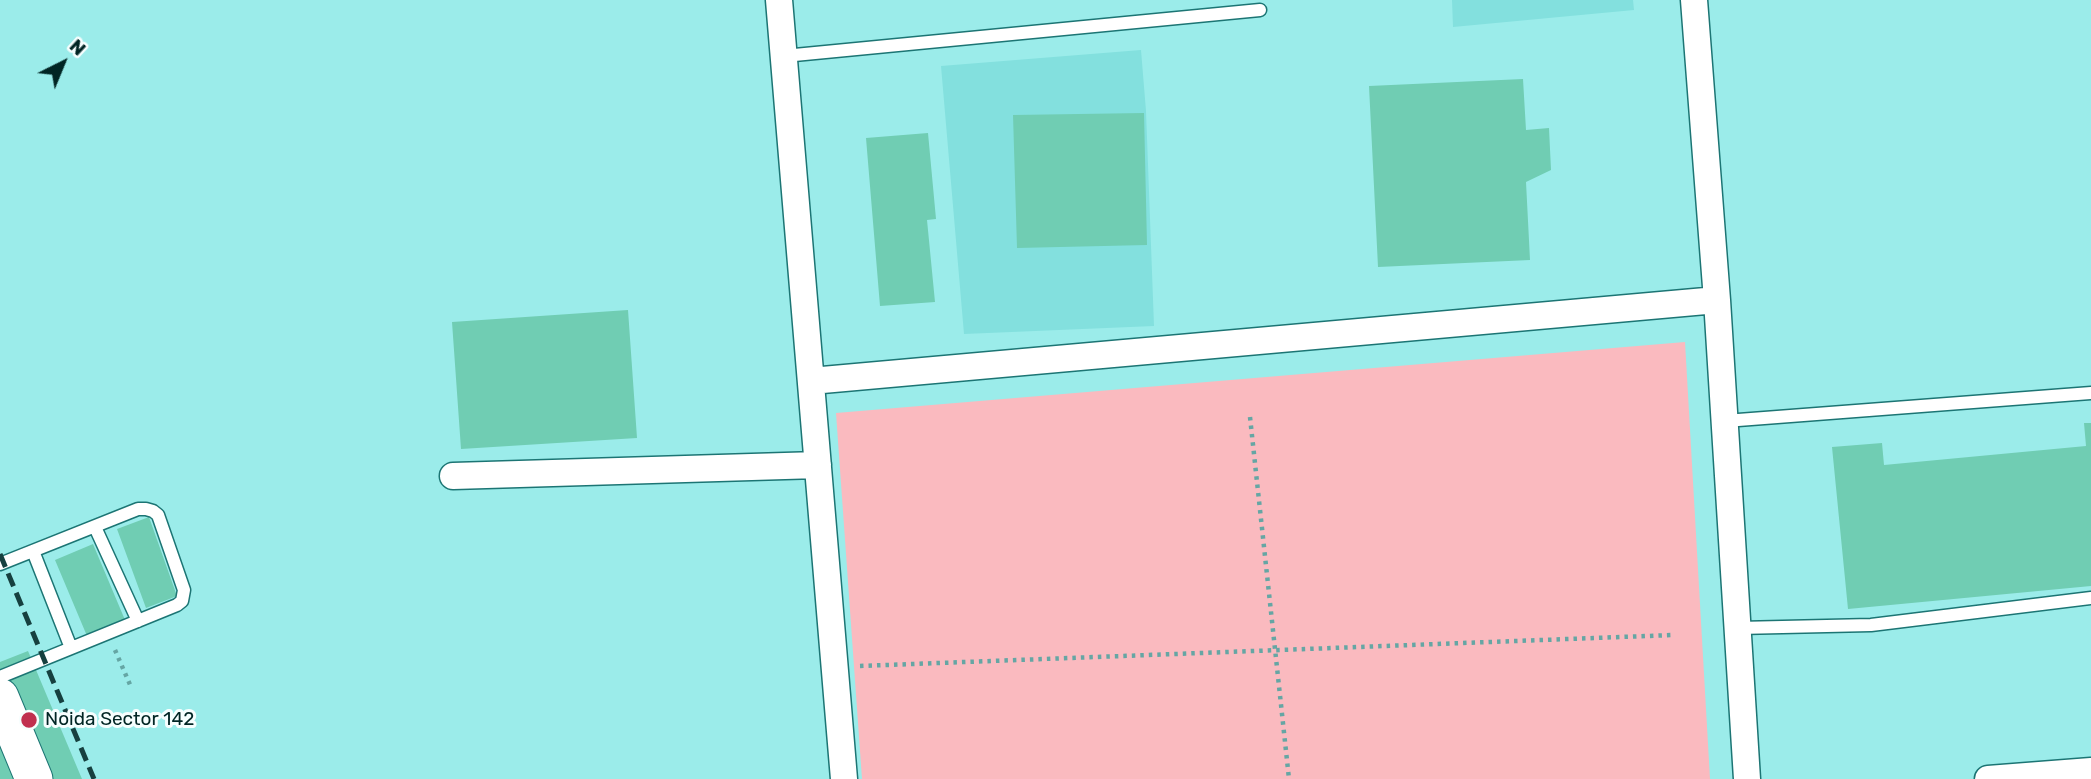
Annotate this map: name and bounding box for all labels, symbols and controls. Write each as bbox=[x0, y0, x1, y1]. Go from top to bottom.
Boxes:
north arrow bbox=[28, 28, 98, 98]
text: N bbox=[65, 34, 90, 60]
place label: Noida Sector 142 bbox=[45, 709, 194, 731]
marker: Noida Sector 142 bbox=[19, 710, 39, 730]

